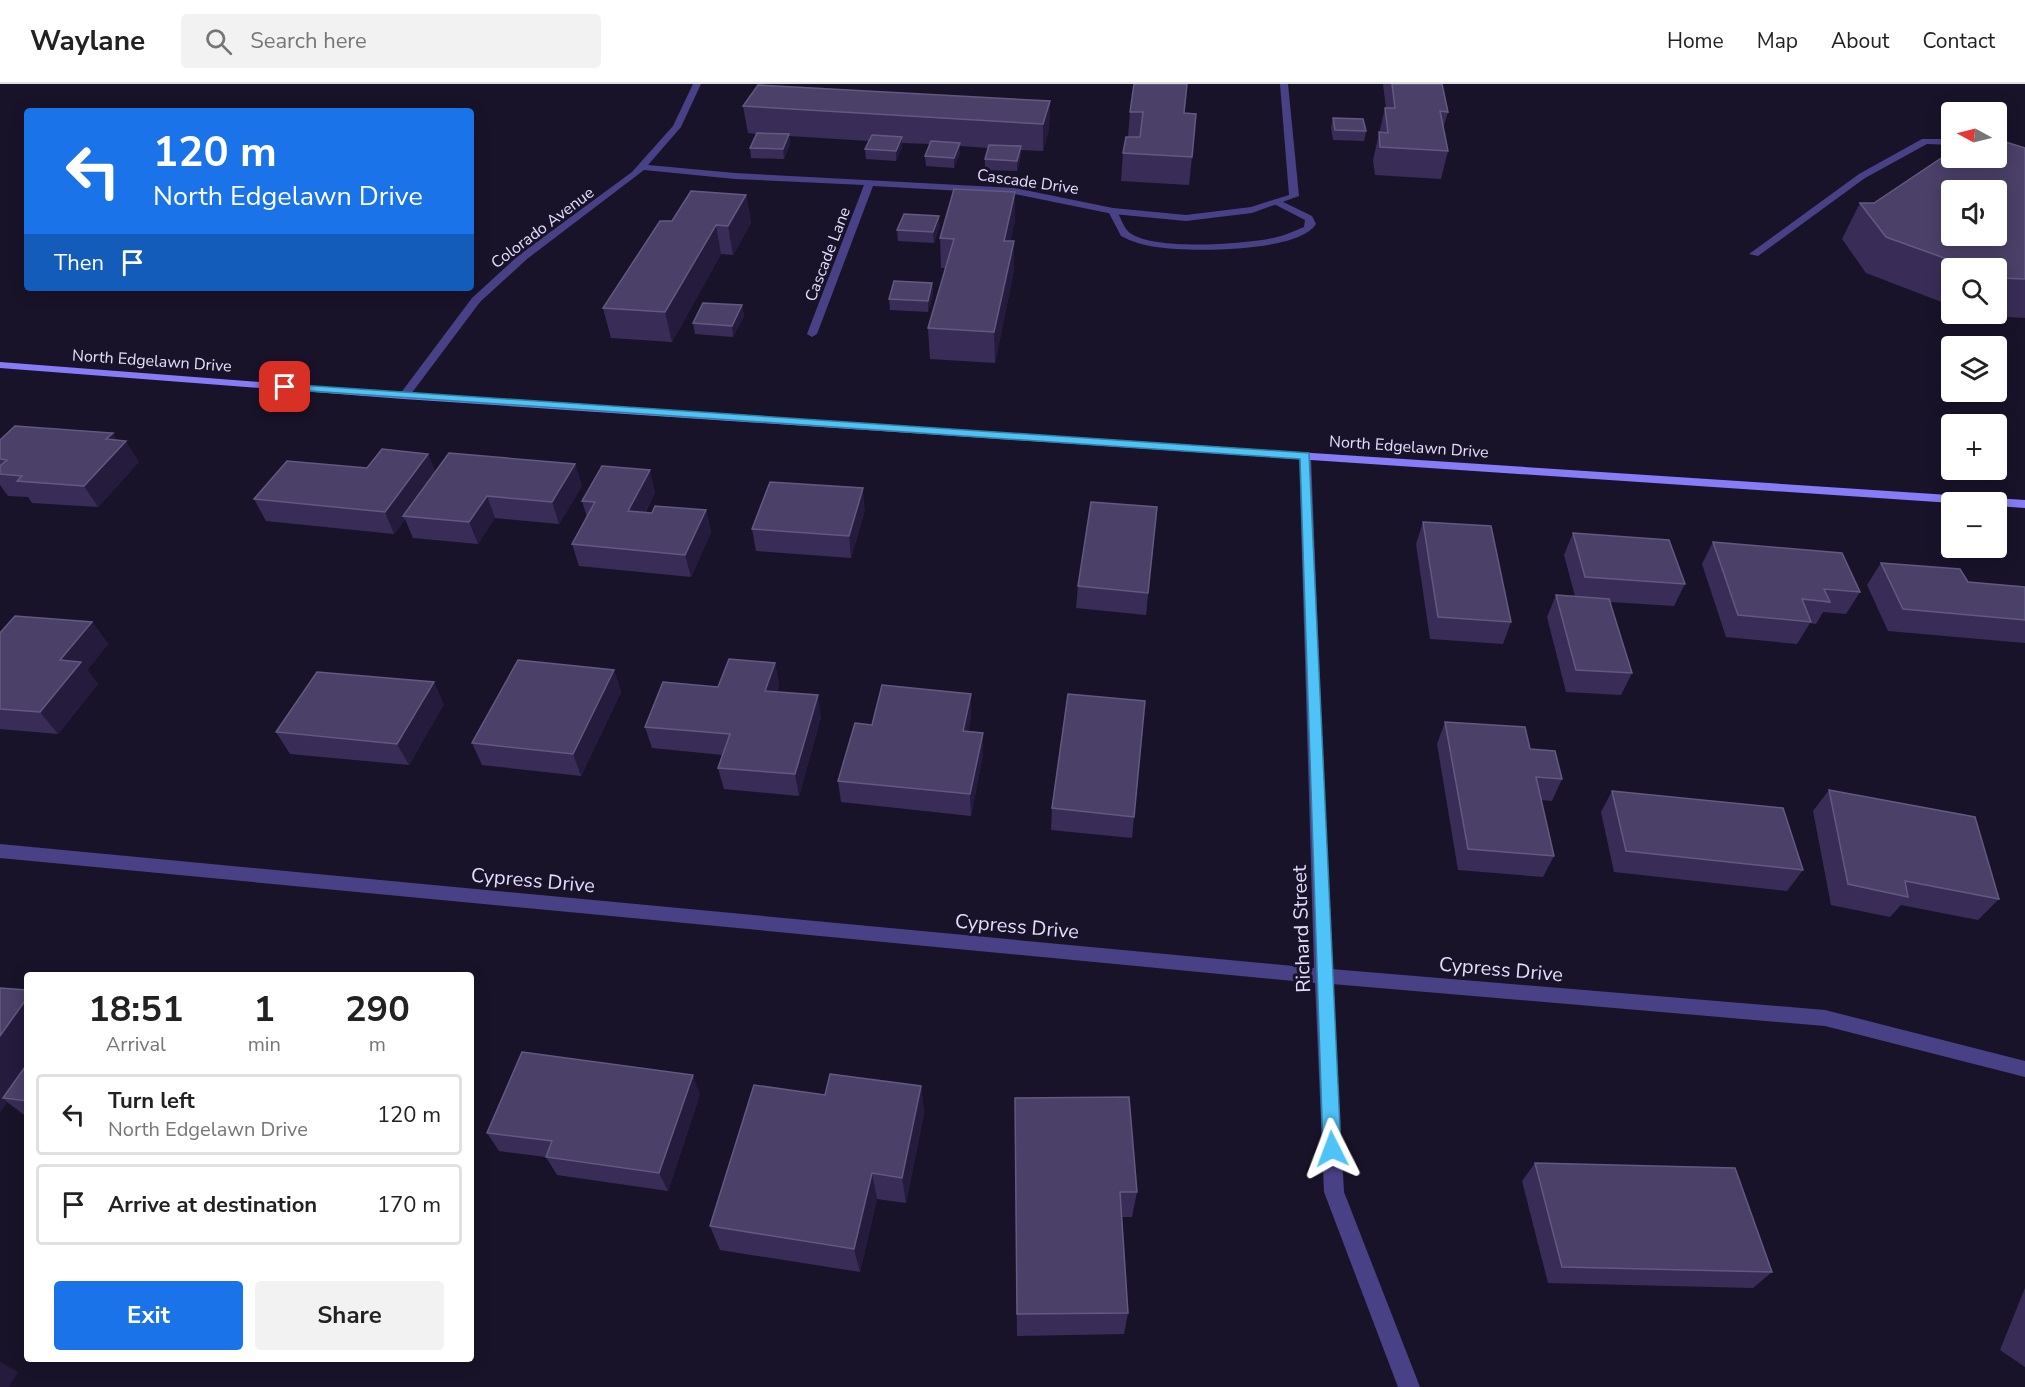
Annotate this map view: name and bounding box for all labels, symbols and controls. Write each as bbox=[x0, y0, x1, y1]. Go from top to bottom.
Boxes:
search box bbox=[181, 14, 601, 68]
text: Waylane bbox=[30, 22, 145, 60]
icon: search bbox=[202, 25, 235, 58]
text: Search here bbox=[250, 26, 367, 56]
text: Home bbox=[1667, 27, 1724, 55]
text: Map bbox=[1757, 27, 1798, 55]
text: About bbox=[1831, 27, 1889, 55]
text: Contact bbox=[1922, 27, 1995, 55]
north arrow bbox=[1941, 102, 2007, 168]
map controls bbox=[1941, 102, 2007, 558]
text: 120 m bbox=[153, 124, 277, 181]
icon: left bbox=[54, 132, 132, 210]
street label: Cascade Drive bbox=[976, 164, 1080, 200]
text: North Edgelawn Drive bbox=[153, 178, 423, 215]
button: sound bbox=[1941, 180, 2007, 246]
street label: Colorado Avenue bbox=[487, 182, 599, 274]
street label: Cascade Lane bbox=[800, 204, 856, 305]
icon: arrive bbox=[116, 246, 149, 279]
text: Then bbox=[54, 248, 104, 278]
button: search bbox=[1941, 258, 2007, 324]
button: layers bbox=[1941, 336, 2007, 402]
street label: North Edgelawn Drive bbox=[71, 344, 232, 378]
pin bbox=[259, 361, 310, 412]
icon: arrive bbox=[268, 370, 301, 403]
button: + bbox=[1941, 414, 2007, 480]
street label: North Edgelawn Drive bbox=[1328, 430, 1489, 464]
button: − bbox=[1941, 492, 2007, 558]
street label: Cypress Drive bbox=[470, 862, 596, 899]
street label: Richard Street bbox=[1286, 864, 1317, 993]
street label: Cypress Drive bbox=[954, 908, 1080, 945]
street label: Cypress Drive bbox=[1438, 951, 1564, 988]
text: 18:51 bbox=[88, 985, 184, 1034]
text: 1 bbox=[253, 985, 275, 1034]
text: 290 bbox=[345, 985, 410, 1034]
text: Arrival bbox=[106, 1031, 166, 1058]
text: min bbox=[248, 1031, 281, 1058]
text: m bbox=[369, 1031, 386, 1058]
text: Turn left bbox=[108, 1086, 195, 1116]
icon: left bbox=[57, 1098, 90, 1131]
text: 120 m bbox=[377, 1100, 441, 1130]
text: North Edgelawn Drive bbox=[108, 1116, 308, 1143]
position arrow bbox=[1300, 1117, 1364, 1181]
icon: arrive bbox=[57, 1188, 90, 1221]
text: Arrive at destination bbox=[108, 1190, 317, 1220]
text: 170 m bbox=[377, 1190, 441, 1220]
button: Exit bbox=[54, 1281, 243, 1350]
button: Share bbox=[255, 1281, 444, 1350]

